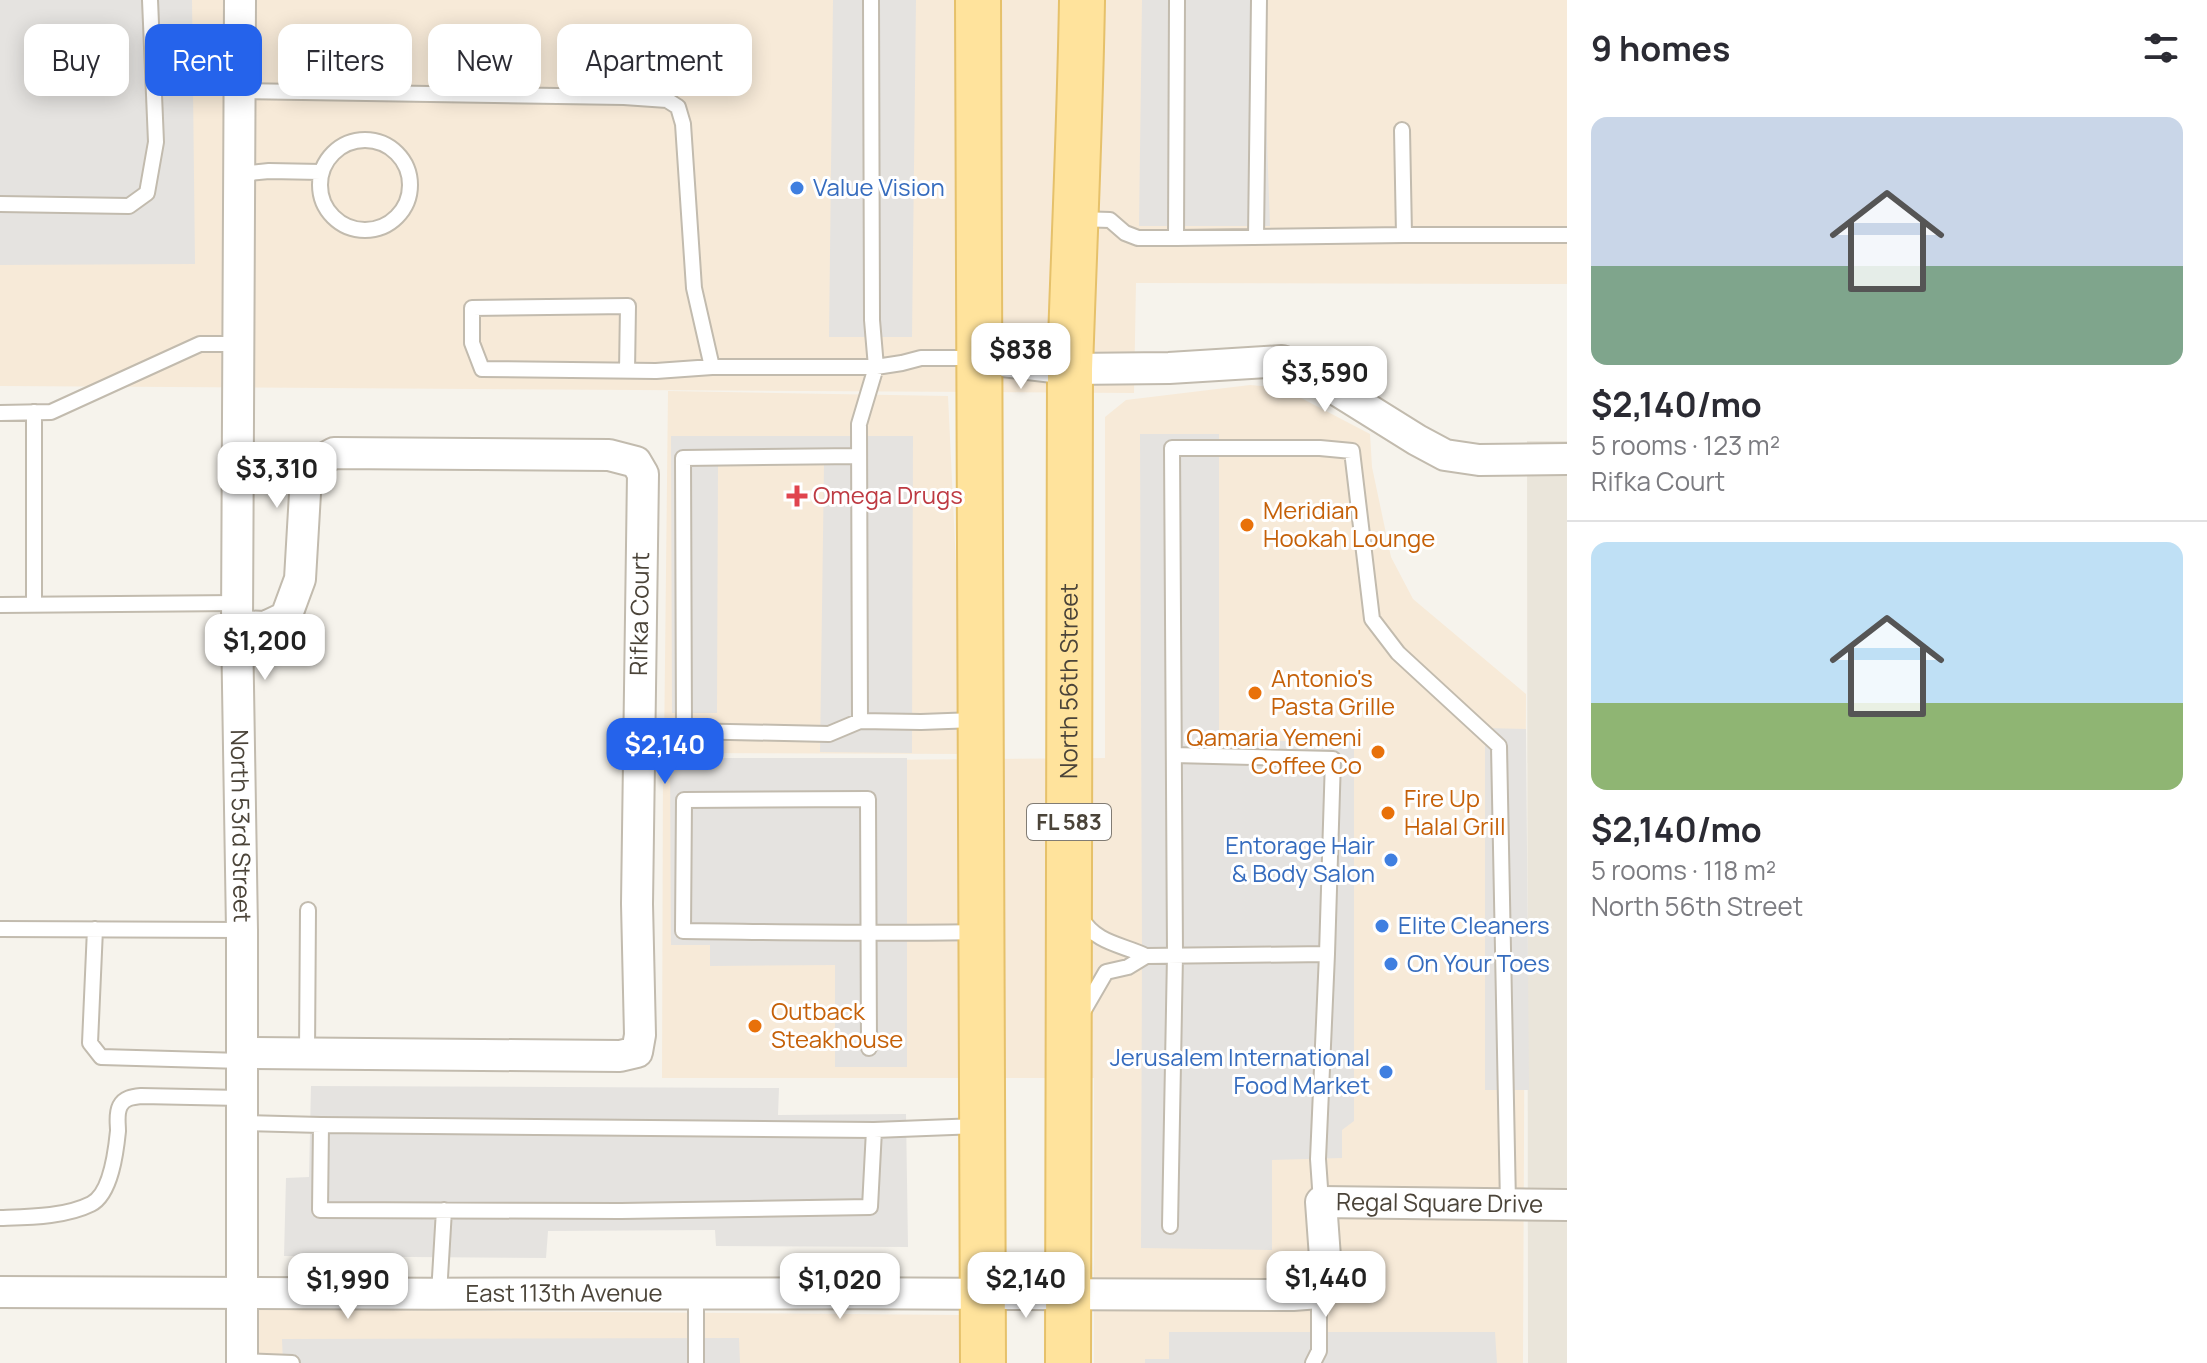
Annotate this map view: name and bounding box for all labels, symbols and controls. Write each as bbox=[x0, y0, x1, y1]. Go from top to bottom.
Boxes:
chip: Buy bbox=[24, 24, 129, 96]
chip: Rent bbox=[145, 24, 262, 96]
chip: Filters bbox=[278, 24, 412, 96]
chip: New bbox=[428, 24, 541, 96]
chip: Apartment bbox=[557, 24, 752, 96]
text: 9 homes bbox=[1591, 25, 1730, 71]
icon: filters bbox=[2139, 26, 2183, 70]
icon: home bbox=[1815, 169, 1959, 313]
place label: Value Vision bbox=[813, 170, 945, 203]
marker: Value Vision bbox=[788, 179, 806, 197]
pin: $838 bbox=[974, 323, 1068, 391]
text: $838 bbox=[989, 331, 1053, 367]
pin: $3,590 bbox=[1260, 346, 1390, 414]
text: $3,590 bbox=[1281, 354, 1369, 390]
text: $2,140/mo bbox=[1591, 381, 1762, 427]
text: 5 rooms · 123 m² bbox=[1591, 427, 1780, 463]
pin: $3,310 bbox=[212, 442, 342, 510]
text: $3,310 bbox=[236, 450, 318, 486]
text: Rifka Court bbox=[1591, 463, 1725, 499]
place label: Omega Drugs bbox=[813, 478, 963, 511]
marker: Omega Drugs bbox=[788, 487, 806, 505]
place label: Meridian Hookah Lounge bbox=[1263, 493, 1435, 554]
marker: Meridian Hookah Lounge bbox=[1238, 516, 1256, 534]
street label: Rifka Court bbox=[621, 552, 656, 676]
street label: North 56th Street bbox=[1051, 583, 1085, 779]
icon: home bbox=[1815, 594, 1959, 738]
pin: $1,200 bbox=[200, 614, 330, 682]
text: $1,200 bbox=[223, 622, 307, 658]
place label: Antonio's Pasta Grille bbox=[1271, 661, 1395, 722]
marker: Antonio's Pasta Grille bbox=[1246, 684, 1264, 702]
pin: $2,140 bbox=[600, 718, 730, 786]
place label: Qamaria Yemeni Coffee Co bbox=[1186, 720, 1362, 781]
text: $2,140 bbox=[625, 726, 705, 762]
street label: North 53rd Street bbox=[224, 729, 260, 923]
marker: Qamaria Yemeni Coffee Co bbox=[1369, 743, 1387, 761]
place label: Fire Up Halal Grill bbox=[1404, 781, 1506, 842]
road number: FL 583 bbox=[1027, 804, 1111, 840]
marker: Fire Up Halal Grill bbox=[1379, 804, 1397, 822]
text: $2,140/mo bbox=[1591, 806, 1762, 852]
place label: Entorage Hair & Body Salon bbox=[1225, 828, 1375, 889]
marker: Entorage Hair & Body Salon bbox=[1382, 851, 1400, 869]
text: 5 rooms · 118 m² bbox=[1591, 852, 1776, 888]
text: North 56th Street bbox=[1591, 888, 1803, 924]
place label: Elite Cleaners bbox=[1398, 908, 1550, 941]
marker: Elite Cleaners bbox=[1373, 917, 1391, 935]
place label: On Your Toes bbox=[1407, 946, 1550, 979]
marker: On Your Toes bbox=[1382, 955, 1400, 973]
place label: Outback Steakhouse bbox=[771, 994, 903, 1055]
marker: Outback Steakhouse bbox=[746, 1017, 764, 1035]
place label: Jerusalem International Food Market bbox=[1110, 1040, 1370, 1101]
marker: Jerusalem International Food Market bbox=[1377, 1063, 1395, 1081]
street label: Regal Square Drive bbox=[1336, 1184, 1543, 1220]
pin: $1,440 bbox=[1261, 1251, 1391, 1319]
pin: $2,140 bbox=[961, 1252, 1091, 1320]
pin: $1,990 bbox=[283, 1253, 413, 1321]
pin: $1,020 bbox=[775, 1253, 905, 1321]
text: $1,440 bbox=[1285, 1259, 1368, 1295]
text: $2,140 bbox=[986, 1260, 1066, 1296]
text: $1,990 bbox=[306, 1261, 390, 1297]
text: $1,020 bbox=[798, 1261, 882, 1297]
street label: East 113th Avenue bbox=[465, 1275, 663, 1309]

